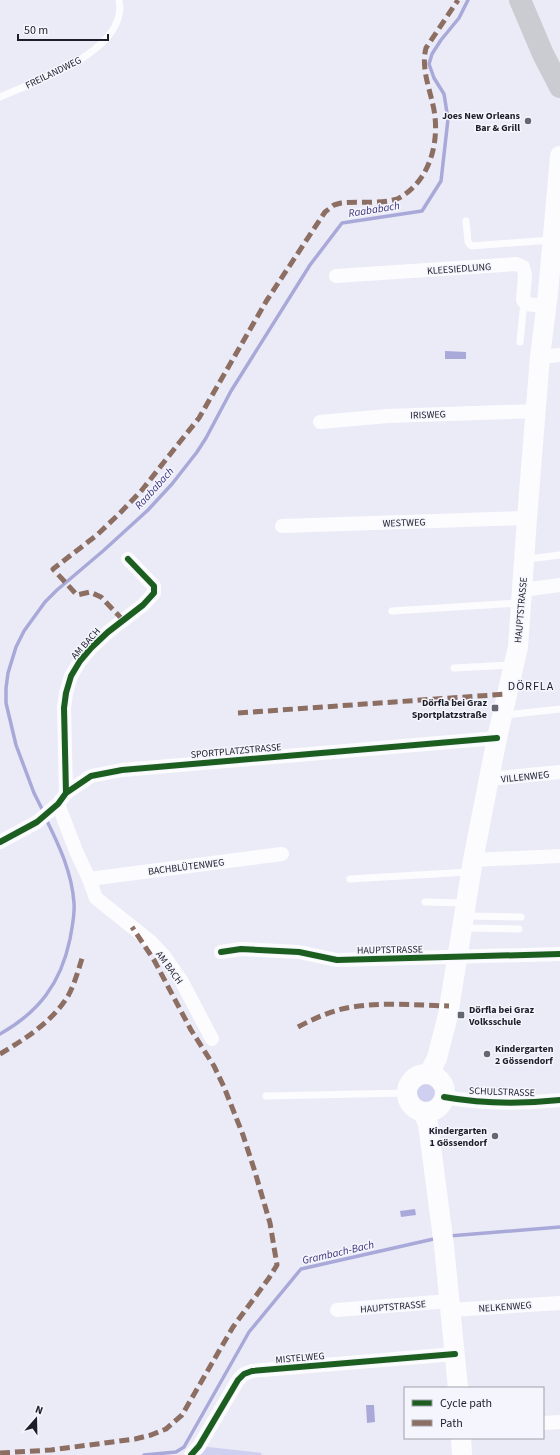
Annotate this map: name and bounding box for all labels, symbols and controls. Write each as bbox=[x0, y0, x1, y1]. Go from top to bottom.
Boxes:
scale bar bbox=[18, 16, 108, 42]
text: 50 m bbox=[24, 22, 48, 39]
street label: FREILANDWEG bbox=[23, 53, 84, 92]
place label: Joes New Orleans Bar & Grill bbox=[442, 109, 521, 135]
marker: Joes New Orleans Bar & Grill bbox=[523, 116, 533, 126]
water label: Raababach bbox=[347, 198, 401, 221]
street label: KLEESIEDLUNG bbox=[427, 260, 492, 278]
street label: IRISWEG bbox=[410, 407, 446, 423]
water label: Raababach bbox=[131, 464, 177, 513]
street label: WESTWEG bbox=[382, 515, 426, 531]
street label: HAUPTSTRASSE bbox=[511, 577, 531, 644]
street label: AM BACH bbox=[68, 625, 104, 663]
district label: DÖRFLA bbox=[508, 678, 554, 695]
place label: Dörfla bei Graz Sportplatzstraße bbox=[412, 696, 487, 722]
marker: Dörfla bei Graz Sportplatzstraße bbox=[490, 703, 500, 713]
street label: SPORTPLATZSTRASSE bbox=[190, 740, 282, 762]
street label: VILLENWEG bbox=[500, 767, 550, 786]
street label: BACHBLÜTENWEG bbox=[147, 855, 225, 879]
street label: HAUPTSTRASSE bbox=[357, 942, 423, 958]
street label: AM BACH bbox=[152, 948, 186, 987]
place label: Dörfla bei Graz Volksschule bbox=[468, 1003, 534, 1029]
marker: Dörfla bei Graz Volksschule bbox=[456, 1010, 466, 1020]
place label: Kindergarten 2 Gössendorf bbox=[495, 1042, 554, 1068]
marker: Kindergarten 2 Gössendorf bbox=[482, 1049, 492, 1059]
street label: SCHULSTRASSE bbox=[469, 1084, 535, 1100]
place label: Kindergarten 1 Gössendorf bbox=[429, 1124, 488, 1150]
marker: Kindergarten 1 Gössendorf bbox=[490, 1131, 500, 1141]
water label: Grambach-Bach bbox=[301, 1237, 376, 1268]
street label: HAUPTSTRASSE bbox=[360, 1297, 427, 1317]
street label: NELKENWEG bbox=[478, 1298, 532, 1316]
street label: MISTELWEG bbox=[275, 1349, 325, 1367]
legend bbox=[404, 1387, 544, 1439]
text: Cycle path bbox=[440, 1395, 492, 1412]
north arrow bbox=[16, 1399, 56, 1439]
text: N bbox=[33, 1402, 45, 1418]
text: Path bbox=[440, 1415, 463, 1432]

